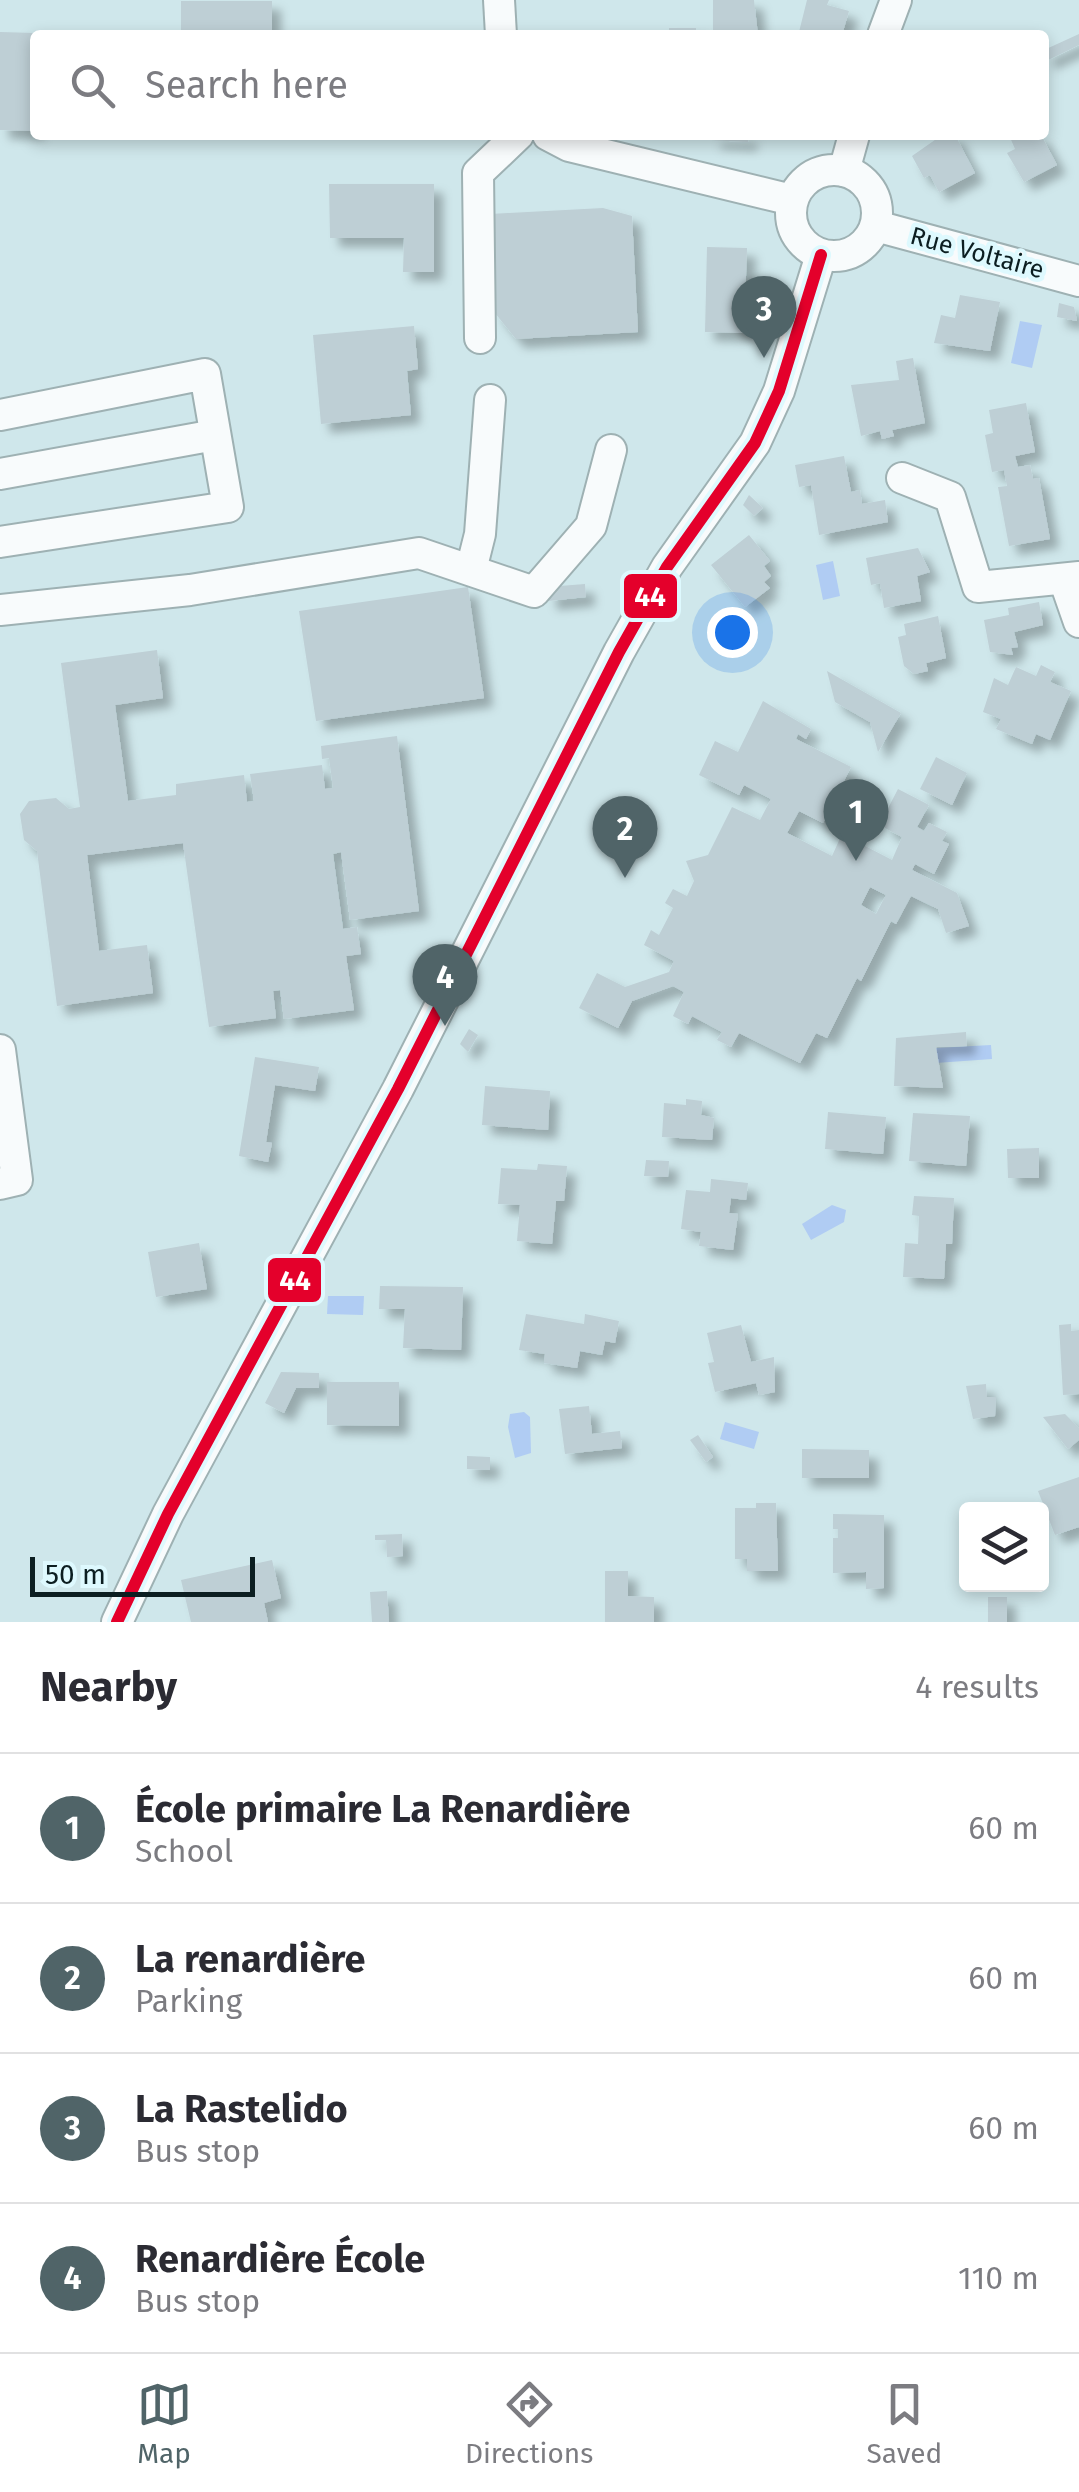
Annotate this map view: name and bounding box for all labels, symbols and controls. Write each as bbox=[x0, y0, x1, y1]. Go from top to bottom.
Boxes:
search box bbox=[30, 30, 1049, 140]
icon: search bbox=[65, 58, 120, 113]
text: Search here bbox=[145, 62, 348, 108]
street label: Rue Voltaire bbox=[907, 221, 1047, 285]
pin: 3 bbox=[732, 276, 796, 358]
line badge: 44 bbox=[622, 572, 679, 620]
text: 44 bbox=[634, 580, 666, 613]
your location bbox=[707, 607, 758, 658]
pin: 1 bbox=[824, 778, 888, 861]
pin: 2 bbox=[592, 796, 658, 878]
pin: 4 bbox=[412, 944, 478, 1026]
line badge: 44 bbox=[266, 1256, 323, 1304]
text: 44 bbox=[279, 1264, 311, 1297]
map controls bbox=[959, 1502, 1049, 1592]
button: layers bbox=[959, 1502, 1049, 1592]
scale bar bbox=[30, 1552, 255, 1596]
text: 50 m bbox=[45, 1558, 106, 1591]
text: Nearby bbox=[40, 1662, 177, 1712]
text: 4 results bbox=[915, 1668, 1039, 1706]
text: École primaire La Renardière bbox=[135, 1786, 631, 1832]
text: 1 bbox=[65, 1809, 80, 1847]
text: 60 m bbox=[968, 1809, 1039, 1847]
text: School bbox=[135, 1832, 233, 1870]
text: La renardière bbox=[135, 1936, 365, 1982]
text: 2 bbox=[64, 1959, 81, 1997]
text: 60 m bbox=[968, 1959, 1039, 1997]
text: Parking bbox=[135, 1982, 242, 2020]
text: La Rastelido bbox=[135, 2086, 348, 2132]
text: 3 bbox=[64, 2109, 81, 2147]
text: 60 m bbox=[968, 2109, 1039, 2147]
text: Bus stop bbox=[135, 2132, 260, 2170]
text: Renardière École bbox=[135, 2236, 425, 2282]
text: 4 bbox=[63, 2259, 82, 2297]
text: 110 m bbox=[958, 2259, 1039, 2297]
text: Bus stop bbox=[135, 2282, 260, 2320]
tab: Map bbox=[137, 2377, 192, 2470]
tab: Directions bbox=[465, 2377, 593, 2470]
tab: Saved bbox=[867, 2377, 942, 2470]

